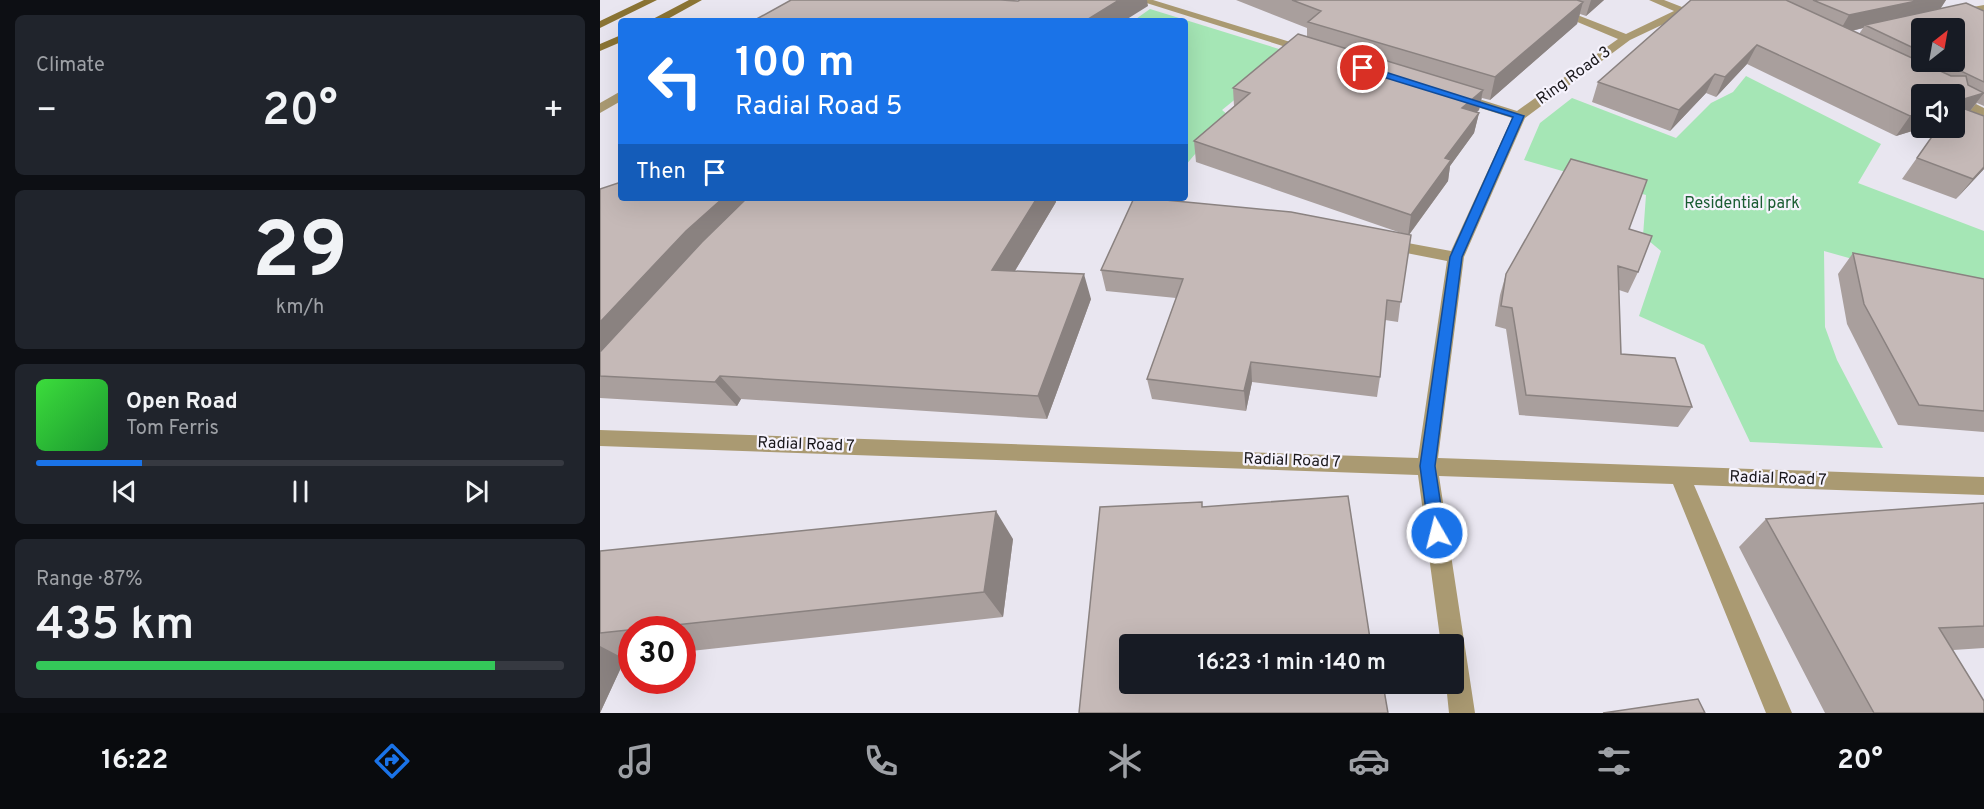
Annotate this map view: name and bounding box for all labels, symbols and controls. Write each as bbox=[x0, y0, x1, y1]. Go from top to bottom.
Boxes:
north arrow bbox=[1911, 18, 1965, 72]
map controls bbox=[1911, 18, 1965, 138]
text: 100 m bbox=[735, 38, 854, 91]
icon: left bbox=[636, 42, 714, 120]
pin bbox=[1337, 42, 1388, 93]
street label: Ring Road 3 bbox=[1533, 42, 1615, 110]
icon: arrive bbox=[1346, 51, 1379, 84]
text: Climate bbox=[36, 53, 105, 79]
text: 20° bbox=[262, 84, 338, 141]
button: sound bbox=[1911, 84, 1965, 138]
text: Radial Road 5 bbox=[735, 90, 903, 124]
text: − bbox=[36, 91, 57, 133]
text: + bbox=[543, 91, 564, 133]
icon: arrive bbox=[698, 156, 731, 189]
text: Then bbox=[636, 159, 686, 186]
park label: Residential park bbox=[1684, 194, 1800, 214]
text: 29 bbox=[252, 206, 348, 305]
text: km/h bbox=[276, 295, 324, 321]
text: Open Road bbox=[126, 389, 238, 416]
text: Tom Ferris bbox=[126, 416, 219, 442]
street label: Radial Road 7 bbox=[757, 433, 855, 457]
street label: Radial Road 7 bbox=[1243, 449, 1341, 473]
street label: Radial Road 7 bbox=[1729, 467, 1827, 491]
icon: previous bbox=[108, 475, 141, 508]
icon: pause bbox=[284, 475, 317, 508]
icon: next bbox=[460, 475, 493, 508]
position arrow bbox=[1405, 501, 1469, 565]
text: Range · 87% bbox=[36, 567, 143, 593]
text: 435 km bbox=[36, 598, 194, 655]
speed limit sign: 30 bbox=[618, 616, 696, 694]
text: 16:23 · 1 min · 140 m bbox=[1197, 650, 1386, 677]
icon: directions bbox=[371, 740, 413, 782]
icon: music bbox=[615, 740, 657, 782]
icon: phone bbox=[860, 740, 902, 782]
icon: climate bbox=[1104, 740, 1146, 782]
icon: car bbox=[1348, 740, 1390, 782]
icon: filters bbox=[1593, 740, 1635, 782]
text: 16:22 bbox=[101, 744, 168, 778]
text: 20° bbox=[1837, 744, 1883, 778]

